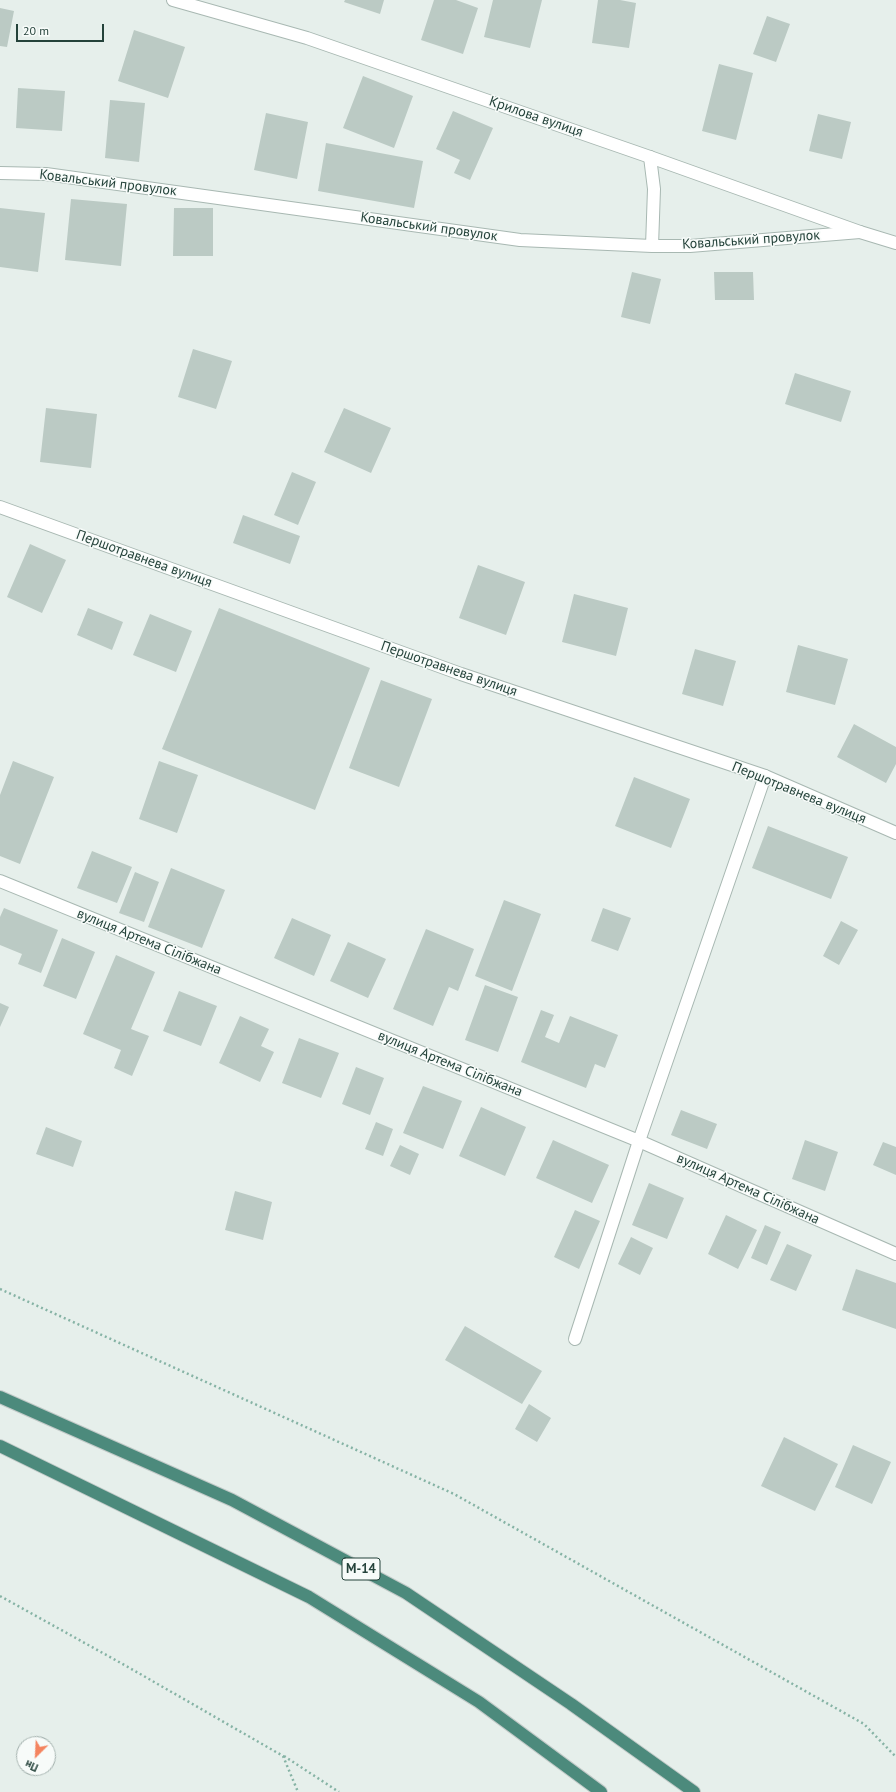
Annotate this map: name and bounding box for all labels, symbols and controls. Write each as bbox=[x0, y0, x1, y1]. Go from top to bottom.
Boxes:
scale bar bbox=[18, 16, 106, 42]
text: 20 m bbox=[23, 23, 49, 38]
street label: Крилова вулиця bbox=[487, 93, 585, 141]
street label: Ковальський провулок bbox=[38, 166, 178, 200]
street label: Ковальський провулок bbox=[359, 209, 499, 245]
street label: Ковальський провулок bbox=[682, 227, 820, 253]
street label: Першотравнева вулиця bbox=[74, 527, 214, 591]
street label: Першотравнева вулиця bbox=[379, 638, 519, 700]
street label: Першотравнева вулиця bbox=[729, 758, 869, 828]
street label: вулиця Артема Сілібжана bbox=[74, 905, 224, 979]
street label: вулиця Артема Сілібжана bbox=[375, 1027, 525, 1101]
street label: вулиця Артема Сілібжана bbox=[674, 1150, 822, 1228]
road number: М-14 bbox=[342, 1558, 380, 1580]
north arrow bbox=[16, 1736, 56, 1776]
text: Пн bbox=[23, 1757, 40, 1775]

